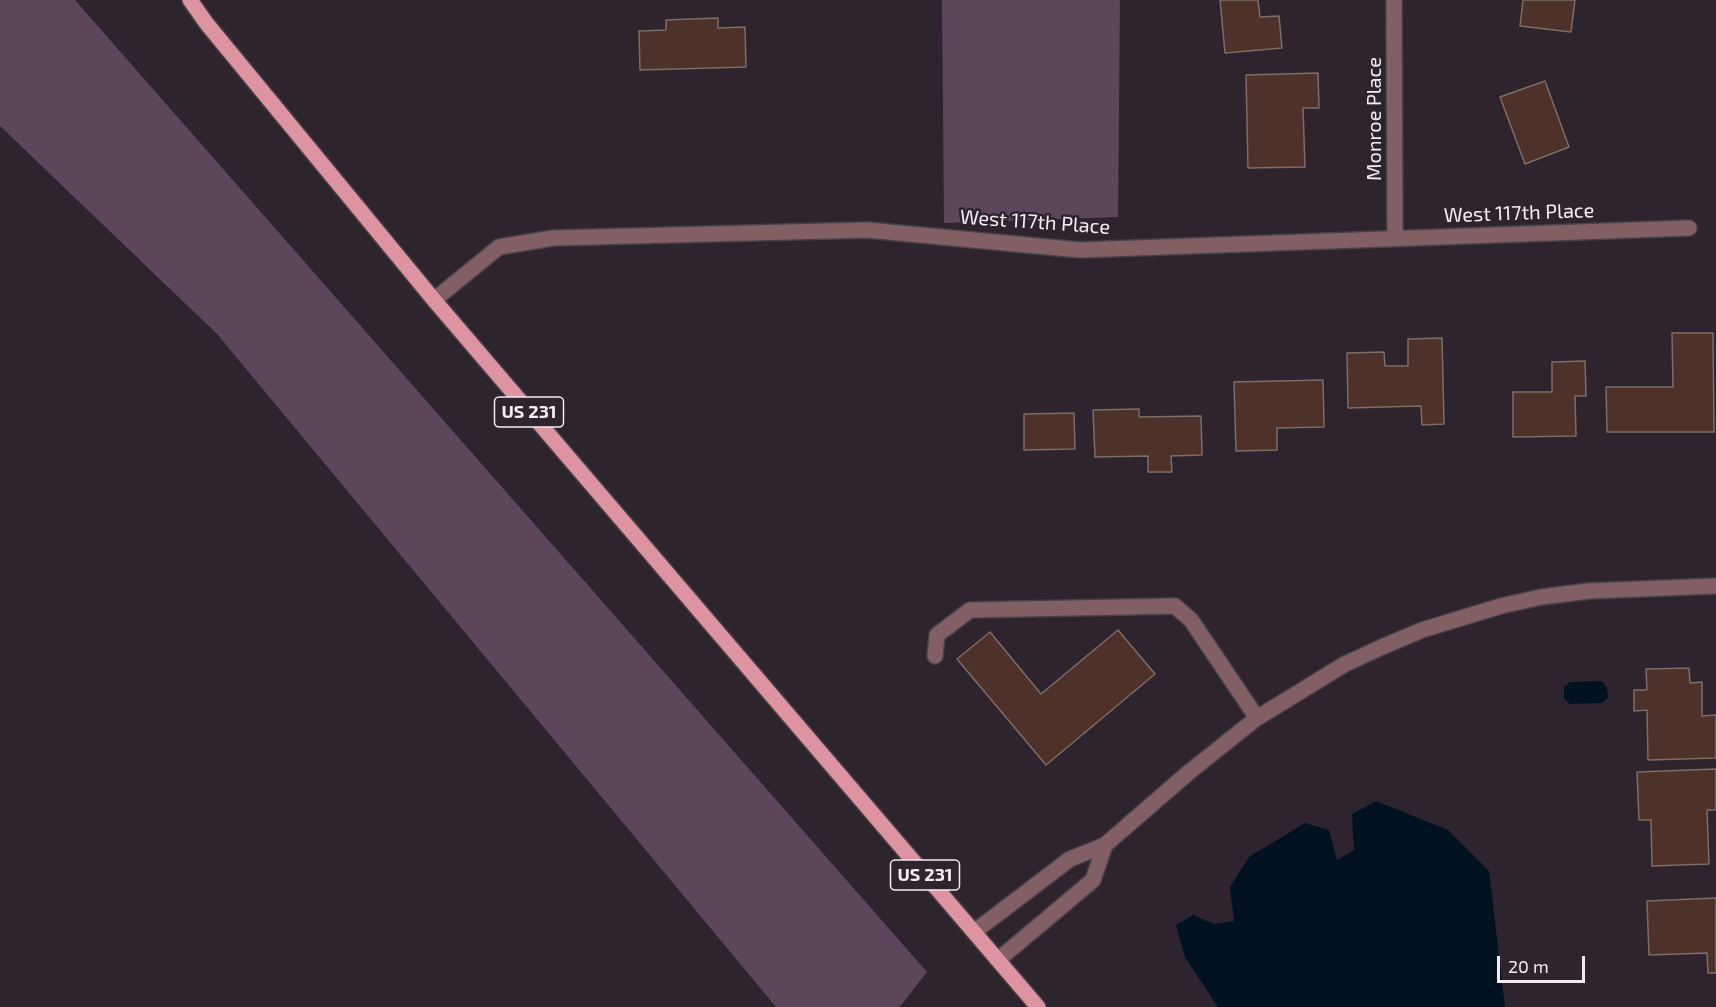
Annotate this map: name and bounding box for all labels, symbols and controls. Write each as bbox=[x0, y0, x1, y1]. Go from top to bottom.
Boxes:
street label: Monroe Place bbox=[1362, 57, 1386, 181]
street label: West 117th Place bbox=[1443, 198, 1595, 228]
street label: West 117th Place bbox=[959, 205, 1111, 239]
road number: US 231 bbox=[494, 397, 564, 427]
road number: US 231 bbox=[890, 860, 960, 890]
scale bar bbox=[1500, 944, 1588, 982]
text: 20 m bbox=[1508, 955, 1549, 977]

